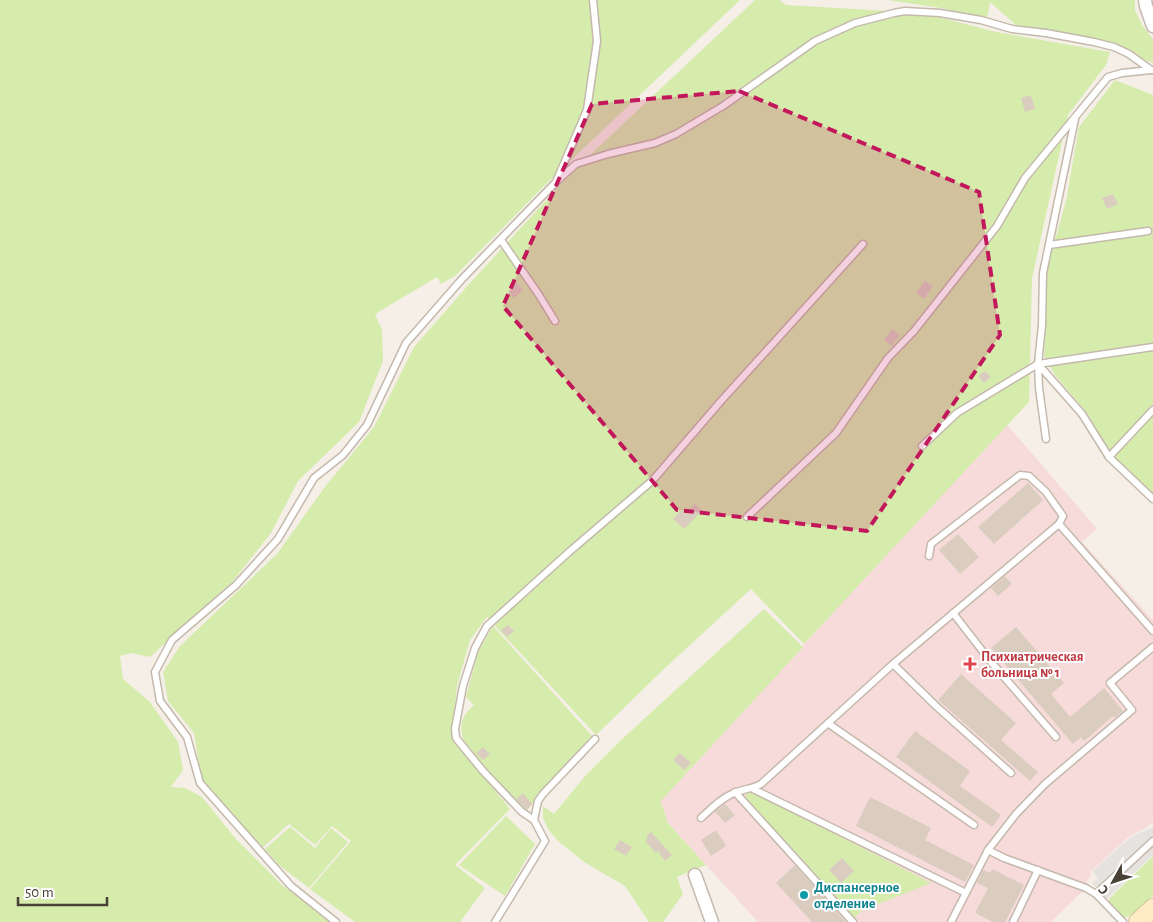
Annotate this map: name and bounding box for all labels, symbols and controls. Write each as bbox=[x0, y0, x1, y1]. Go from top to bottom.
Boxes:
place label: Психиатрическая больница № 1 bbox=[981, 650, 1084, 680]
marker: Психиатрическая больница № 1 bbox=[963, 657, 977, 671]
north arrow bbox=[1088, 857, 1138, 907]
scale bar bbox=[18, 874, 106, 906]
place label: Диспансерное отделение bbox=[814, 881, 900, 911]
text: С bbox=[1096, 882, 1112, 897]
text: 50 m bbox=[25, 885, 54, 900]
marker: Диспансерное отделение bbox=[798, 889, 810, 901]

